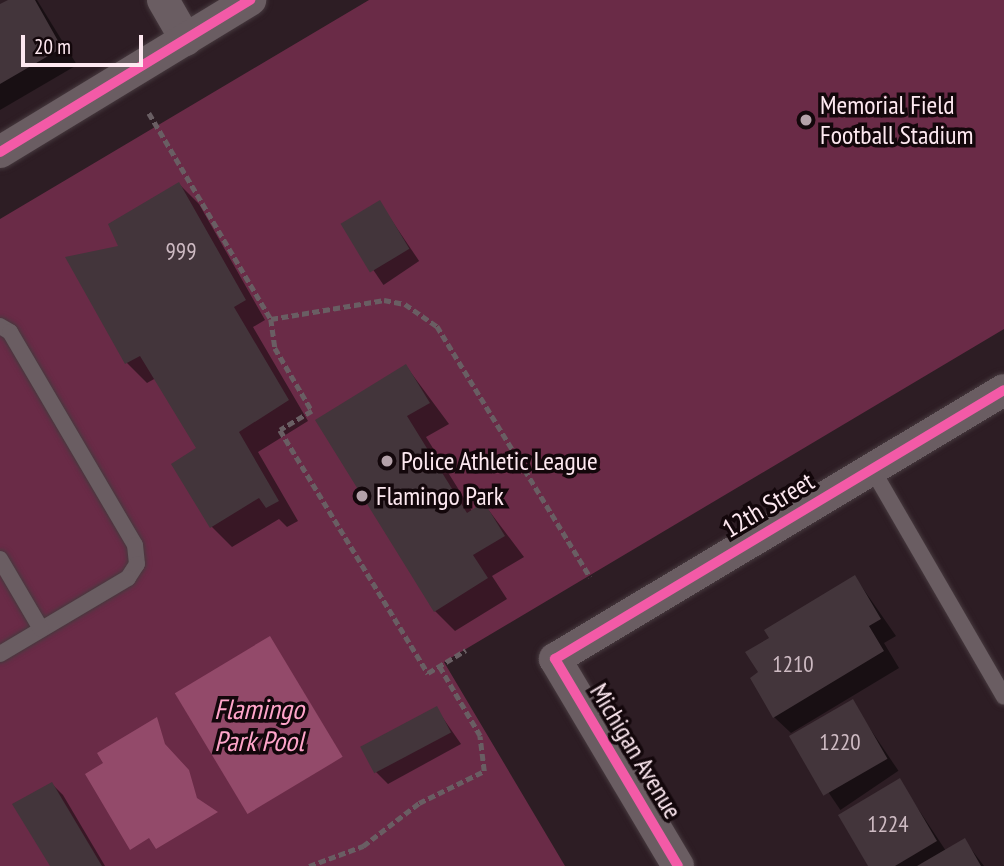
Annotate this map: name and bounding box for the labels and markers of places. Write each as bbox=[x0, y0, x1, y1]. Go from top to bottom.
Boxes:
place label: Memorial Field Football Stadium bbox=[820, 89, 973, 150]
marker: Memorial Field Football Stadium bbox=[798, 112, 814, 128]
place label: Police Athletic League bbox=[401, 445, 599, 477]
marker: Police Athletic League bbox=[379, 453, 395, 469]
place label: Flamingo Park bbox=[376, 480, 504, 512]
marker: Flamingo Park bbox=[354, 488, 370, 504]

